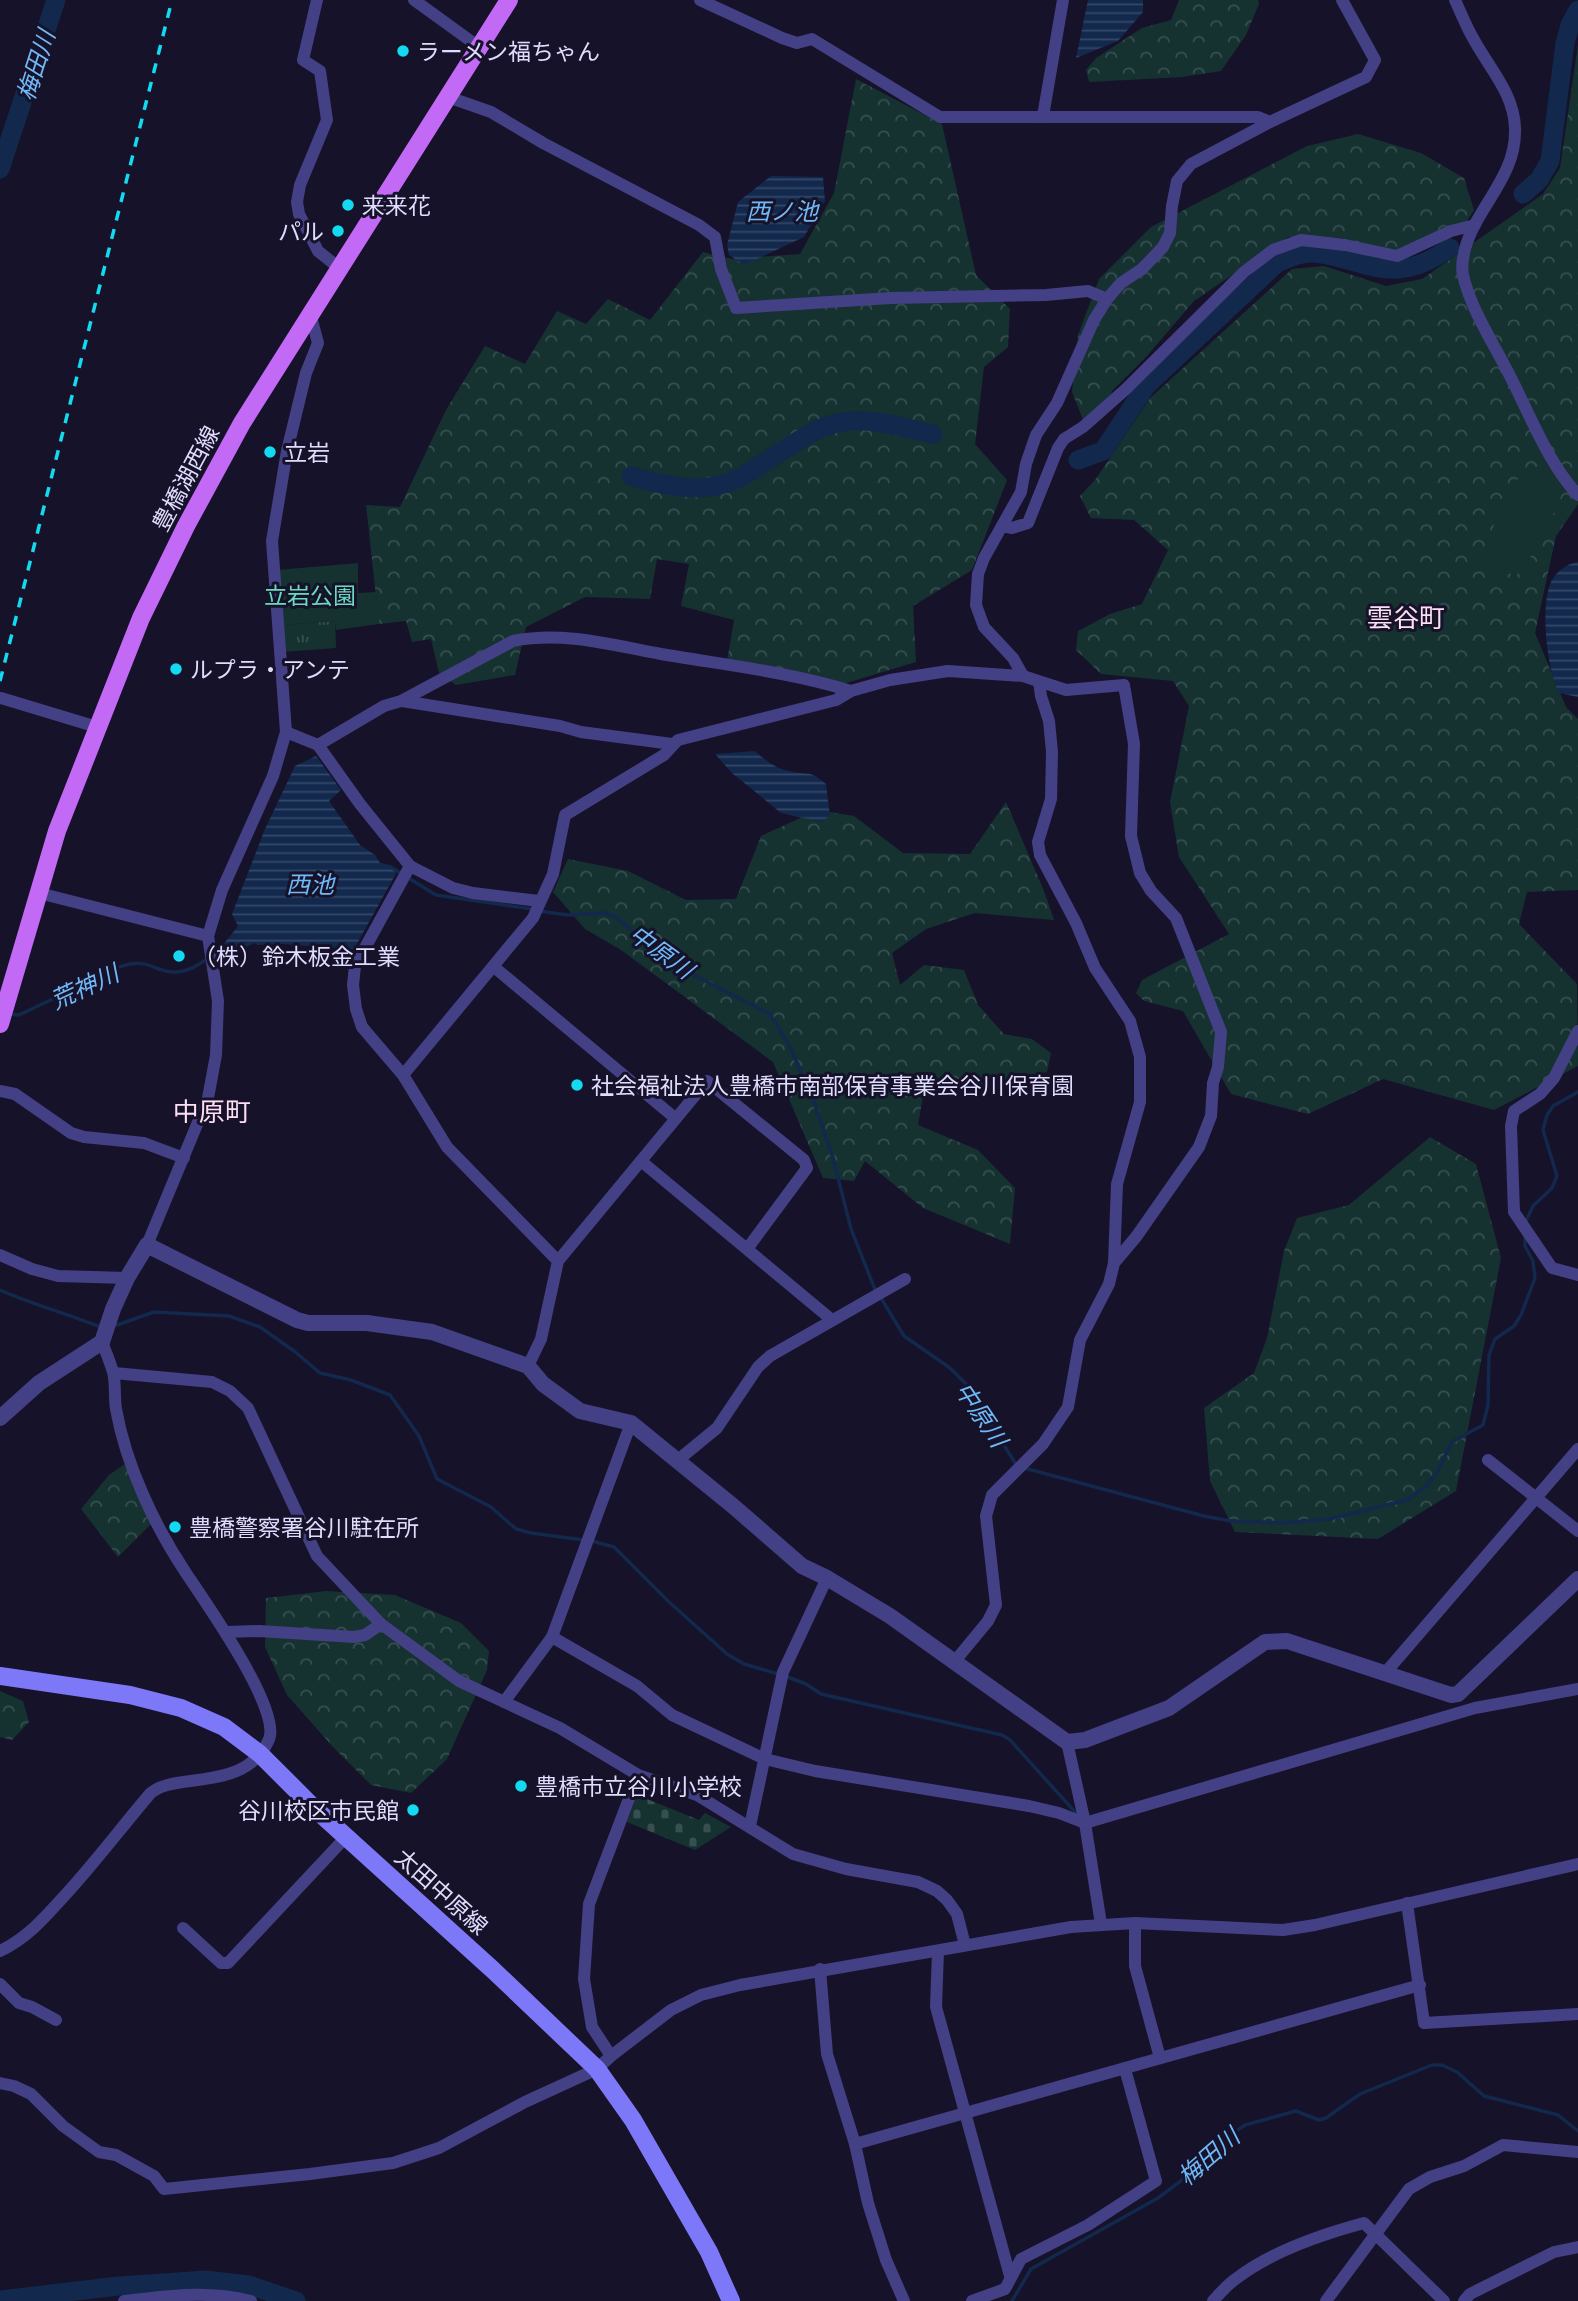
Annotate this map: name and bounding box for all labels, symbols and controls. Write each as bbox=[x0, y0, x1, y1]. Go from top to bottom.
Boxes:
water label: 梅田川 bbox=[8, 23, 63, 104]
place label: ラーメン福ちゃん bbox=[417, 35, 600, 67]
marker: ラーメン福ちゃん bbox=[395, 43, 411, 59]
place label: 来来花 bbox=[362, 189, 431, 221]
water label: 西ノ池 bbox=[746, 194, 820, 227]
marker: 来来花 bbox=[340, 197, 356, 213]
place label: パル bbox=[278, 215, 324, 247]
marker: パル bbox=[330, 223, 346, 239]
street label: 豊橋湖西線 bbox=[144, 420, 226, 536]
place label: 立岩 bbox=[284, 436, 330, 468]
marker: 立岩 bbox=[262, 444, 278, 460]
park label: 立岩公園 bbox=[264, 579, 356, 611]
district label: 雲谷町 bbox=[1367, 599, 1445, 635]
place label: ルプラ・アンテ bbox=[190, 653, 350, 685]
marker: ルプラ・アンテ bbox=[168, 661, 184, 677]
water label: 西池 bbox=[286, 867, 336, 900]
water label: 中原川 bbox=[623, 916, 703, 987]
place label: （株）鈴木板金工業 bbox=[193, 940, 400, 972]
marker: （株）鈴木板金工業 bbox=[171, 948, 187, 964]
water label: 荒神川 bbox=[44, 955, 126, 1016]
place label: 社会福祉法人豊橋市南部保育事業会谷川保育園 bbox=[591, 1069, 1074, 1101]
marker: 社会福祉法人豊橋市南部保育事業会谷川保育園 bbox=[569, 1077, 585, 1093]
district label: 中原町 bbox=[173, 1093, 251, 1129]
water label: 中原川 bbox=[948, 1375, 1017, 1456]
place label: 豊橋警察署谷川駐在所 bbox=[189, 1511, 419, 1543]
marker: 豊橋警察署谷川駐在所 bbox=[167, 1519, 183, 1535]
place label: 豊橋市立谷川小学校 bbox=[535, 1770, 742, 1802]
marker: 豊橋市立谷川小学校 bbox=[513, 1778, 529, 1794]
place label: 谷川校区市民館 bbox=[238, 1794, 399, 1826]
marker: 谷川校区市民館 bbox=[405, 1802, 421, 1818]
street label: 太田中原線 bbox=[389, 1841, 495, 1941]
water label: 梅田川 bbox=[1170, 2118, 1248, 2192]

